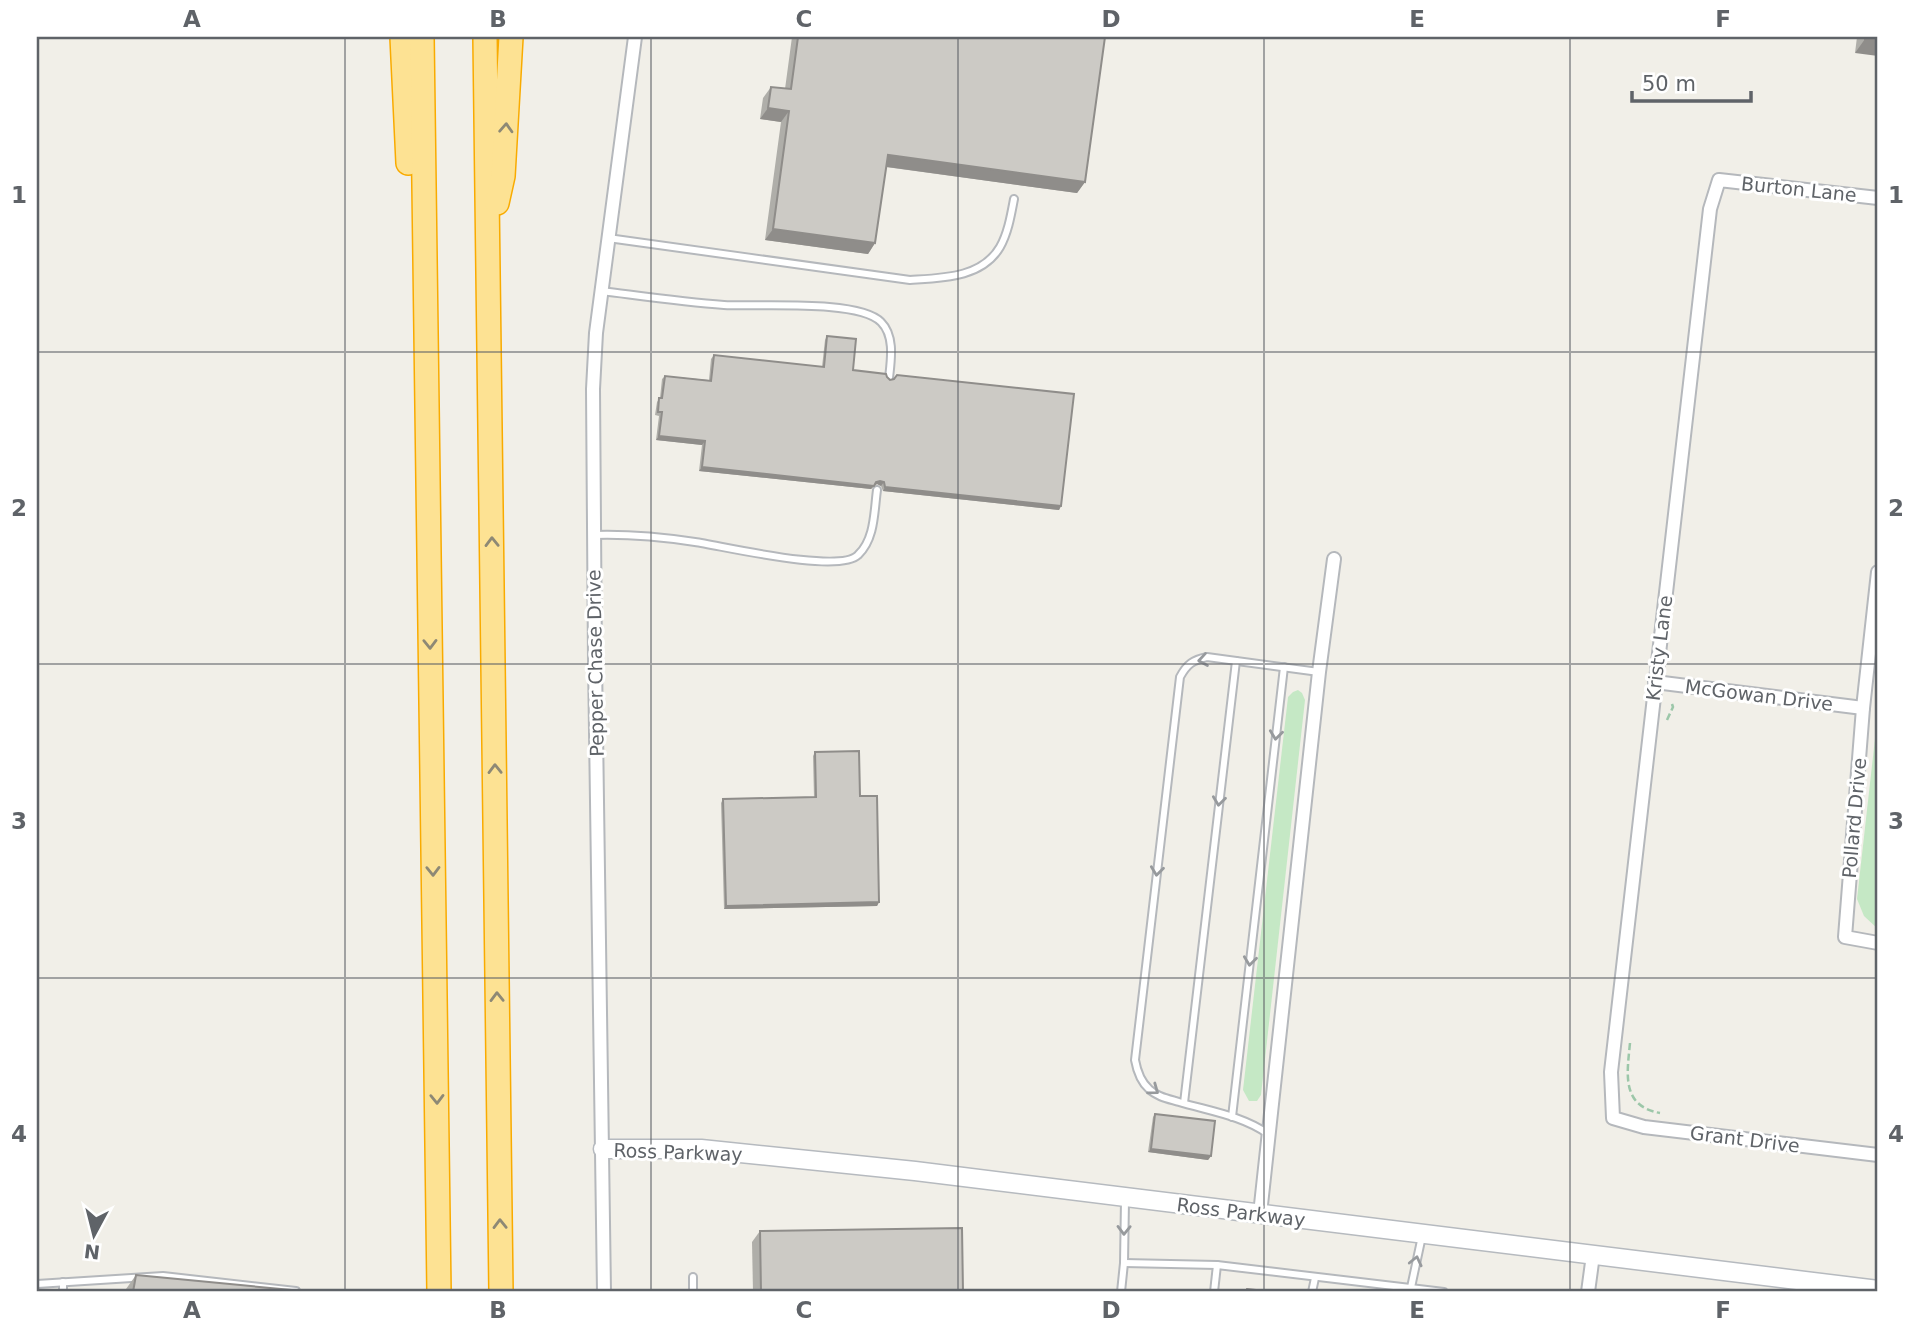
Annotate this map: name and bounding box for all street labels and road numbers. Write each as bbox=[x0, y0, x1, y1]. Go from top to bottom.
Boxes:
street label: Burton Lane bbox=[1740, 172, 1858, 206]
street label: Pepper Chase Drive bbox=[582, 569, 608, 757]
street label: Kristy Lane bbox=[1642, 594, 1676, 702]
street label: McGowan Drive bbox=[1684, 675, 1834, 715]
street label: Pollard Drive bbox=[1838, 757, 1870, 879]
street label: Grant Drive bbox=[1689, 1121, 1801, 1157]
street label: Ross Parkway bbox=[613, 1139, 743, 1165]
street label: Ross Parkway bbox=[1175, 1193, 1307, 1231]

